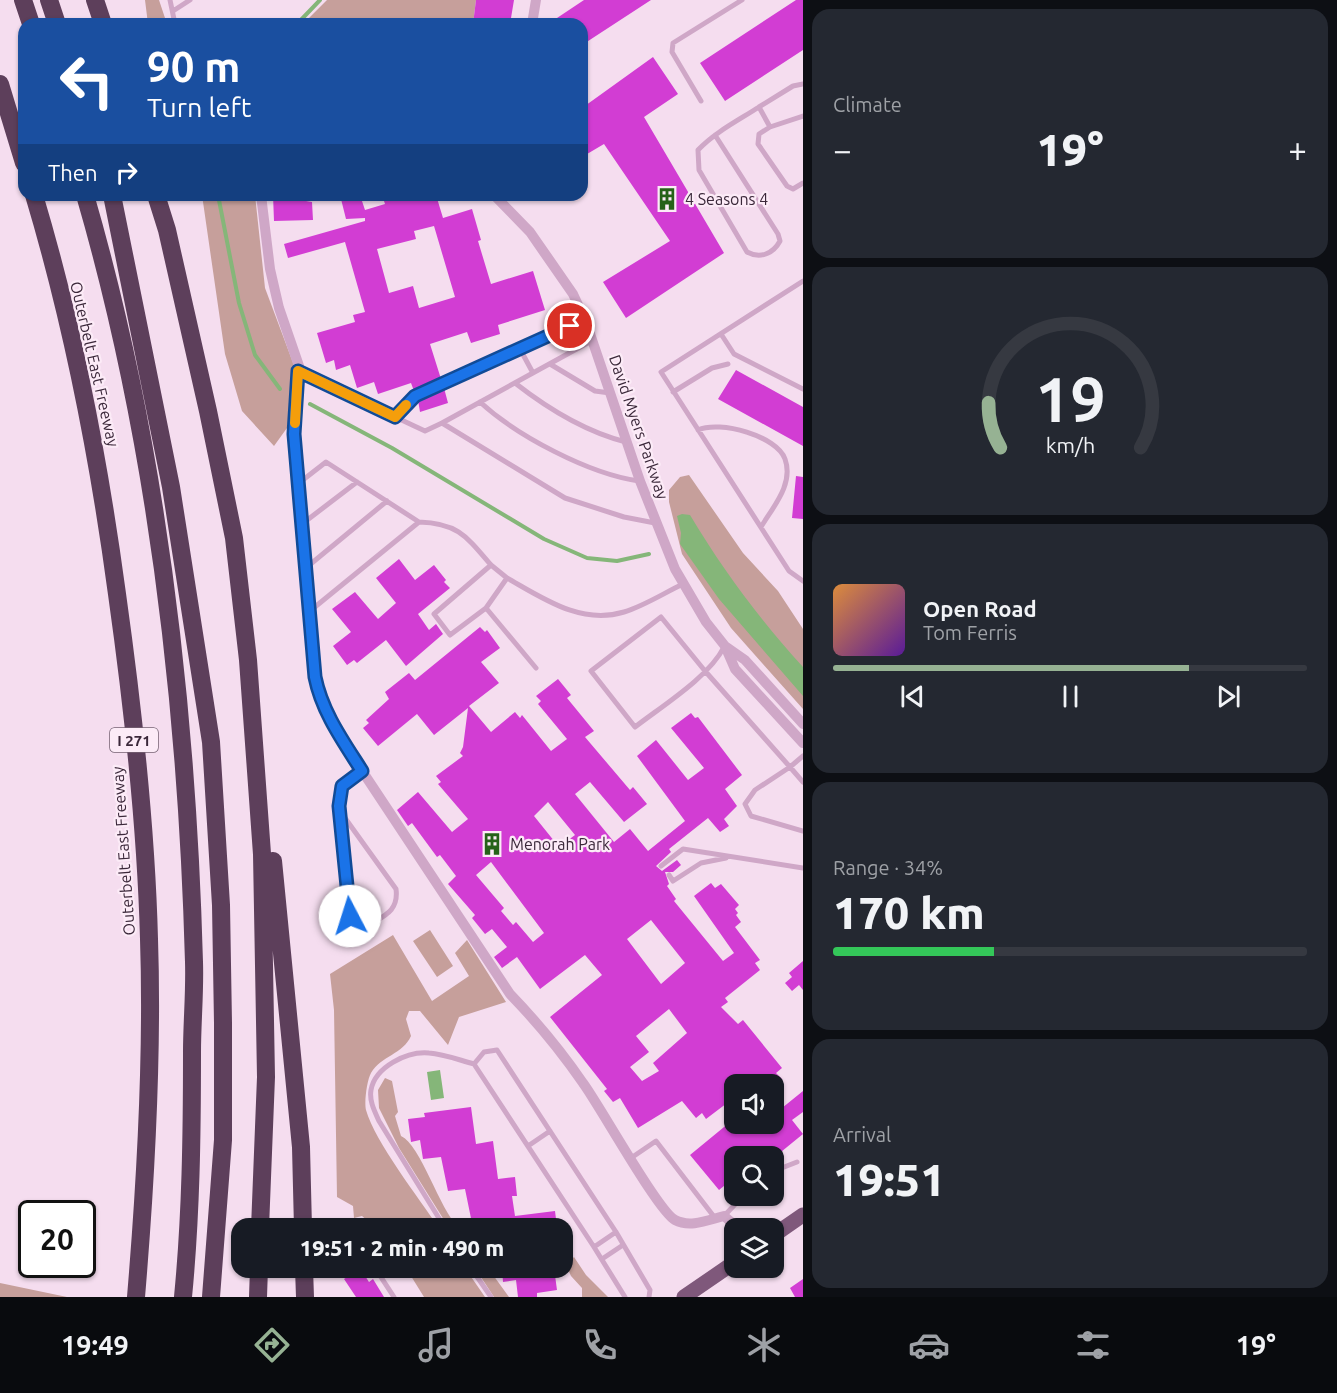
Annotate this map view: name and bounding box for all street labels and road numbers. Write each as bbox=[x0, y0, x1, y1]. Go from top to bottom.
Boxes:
street label: Outerbelt East Freeway bbox=[67, 279, 123, 449]
street label: David Myers Parkway bbox=[606, 352, 672, 502]
road number: I 271 bbox=[110, 728, 158, 752]
street label: Outerbelt East Freeway bbox=[108, 766, 138, 936]

